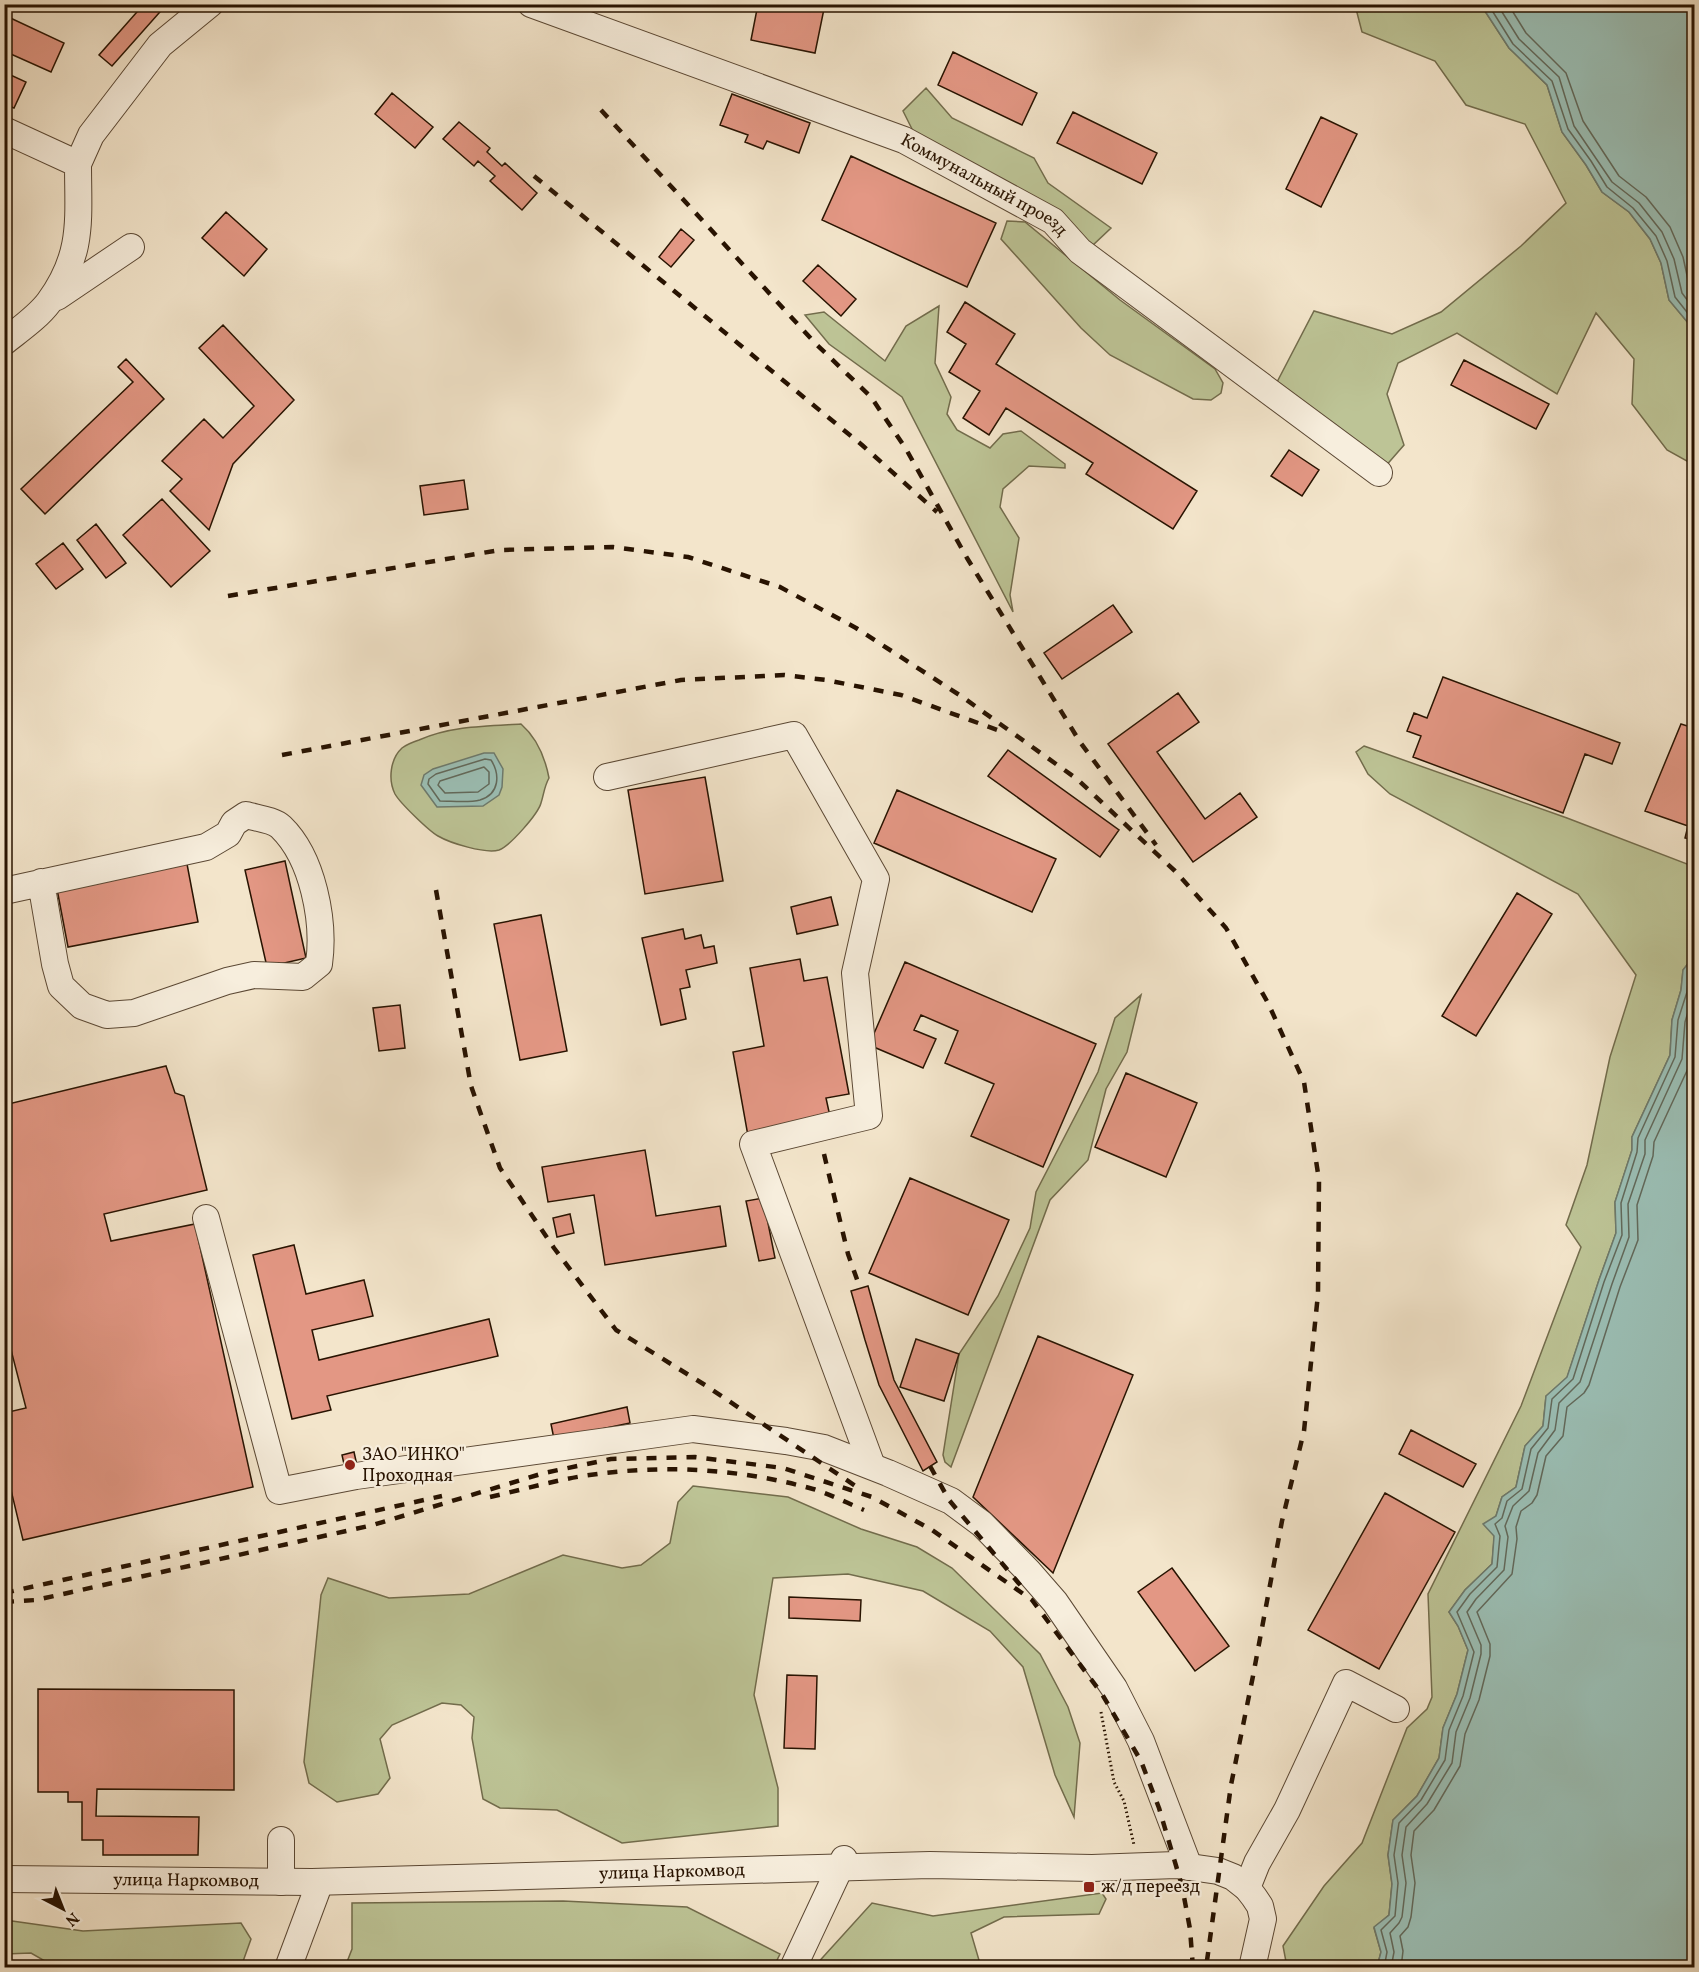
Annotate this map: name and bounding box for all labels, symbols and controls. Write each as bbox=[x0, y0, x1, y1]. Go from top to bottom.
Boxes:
street label: Коммунальный проезд bbox=[896, 128, 1073, 242]
place label: ЗАО "ИНКО" Проходная bbox=[362, 1443, 465, 1489]
marker: ЗАО "ИНКО" Проходная bbox=[343, 1458, 357, 1472]
street label: улица Наркомвод bbox=[599, 1858, 745, 1887]
street label: улица Наркомвод bbox=[113, 1868, 259, 1894]
place label: ж/д переезд bbox=[1101, 1875, 1200, 1900]
north arrow bbox=[33, 1879, 93, 1939]
marker: ж/д переезд bbox=[1082, 1880, 1096, 1894]
text: N bbox=[60, 1907, 83, 1931]

